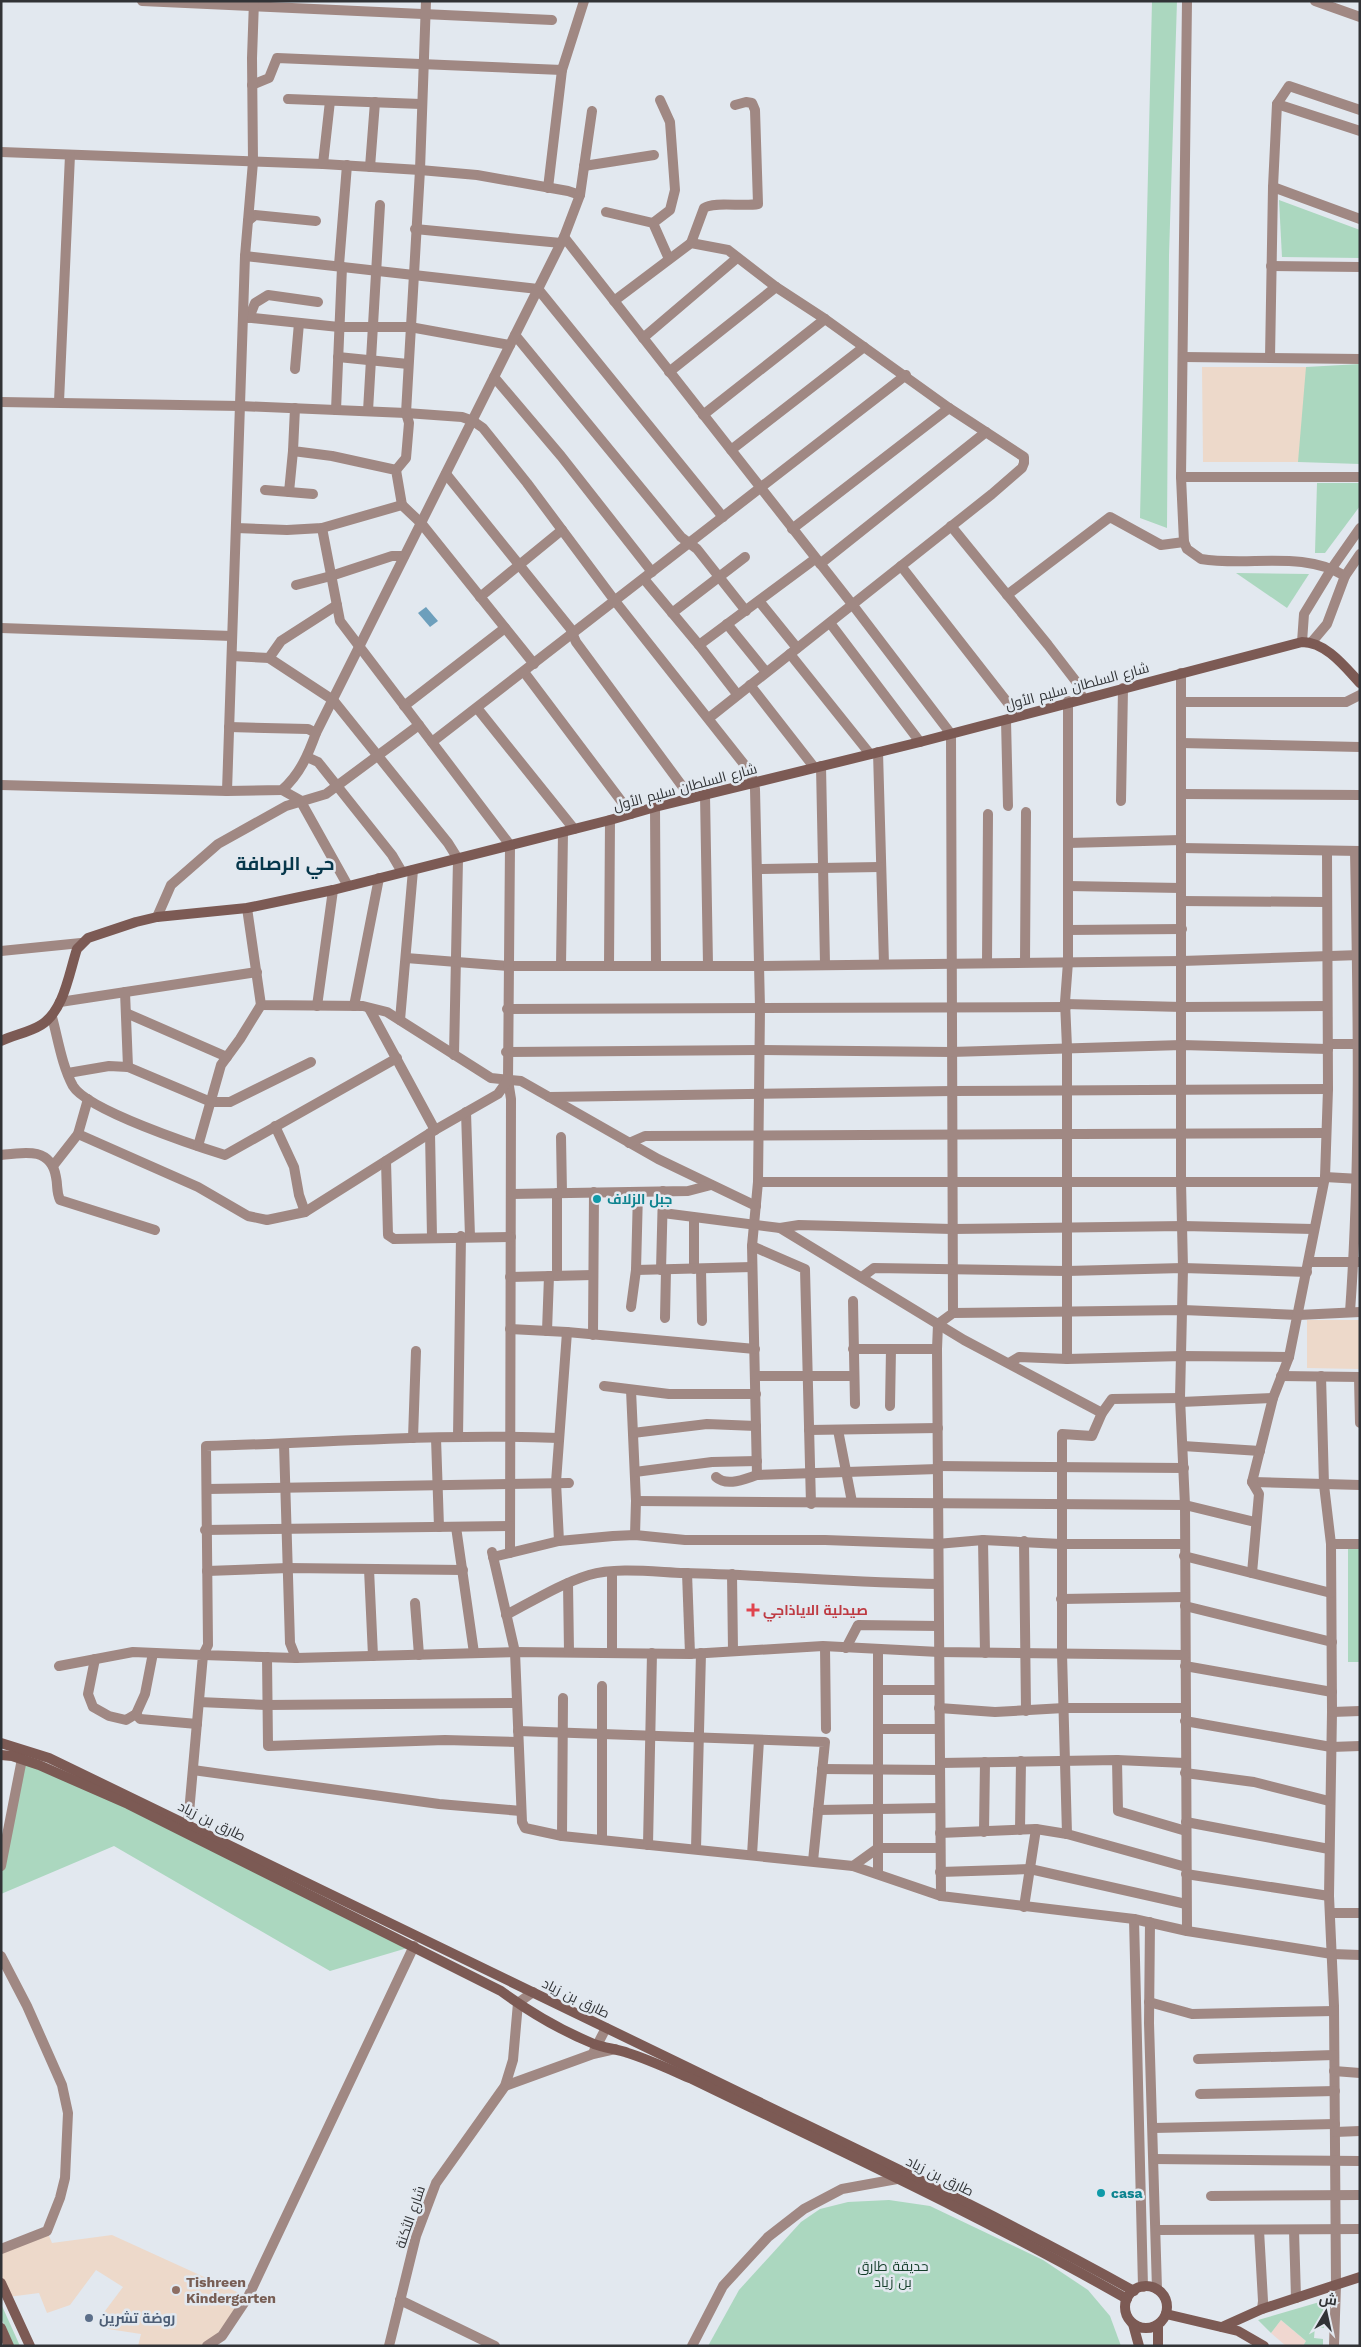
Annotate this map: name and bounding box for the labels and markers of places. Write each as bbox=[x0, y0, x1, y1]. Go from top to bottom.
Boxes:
place label: جبل الزلاف bbox=[607, 1191, 672, 1208]
marker: جبل الزلاف bbox=[591, 1193, 603, 1205]
place label: صيدلية الاياذاجي bbox=[763, 1602, 868, 1622]
marker: صيدلية الاياذاجي bbox=[747, 1604, 759, 1616]
place label: casa bbox=[1111, 2185, 1144, 2201]
marker: casa bbox=[1095, 2187, 1107, 2199]
place label: Tishreen Kindergarten bbox=[186, 2274, 276, 2306]
marker: Tishreen Kindergarten bbox=[170, 2284, 182, 2296]
place label: روضة تشرين bbox=[99, 2310, 175, 2327]
marker: روضة تشرين bbox=[83, 2312, 95, 2324]

